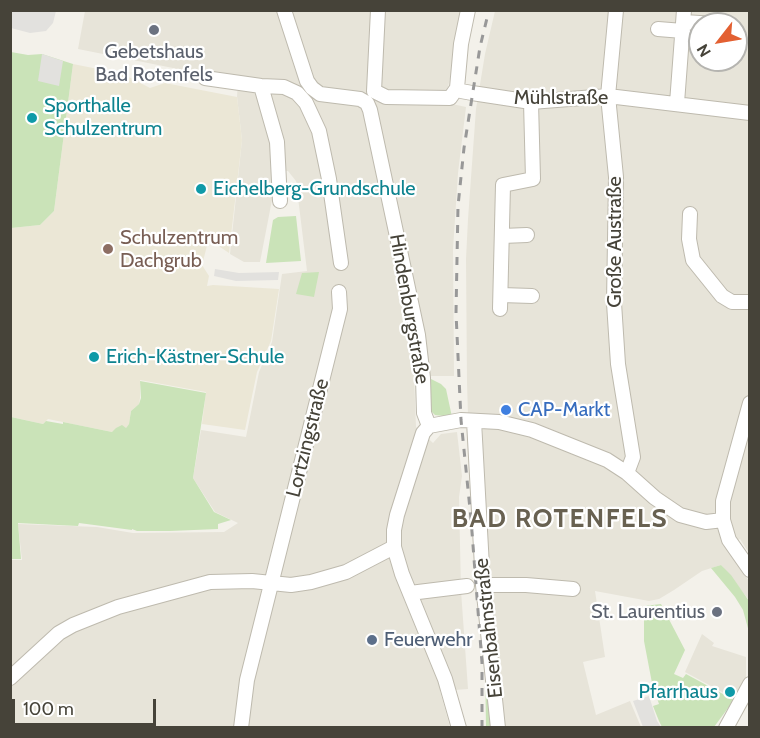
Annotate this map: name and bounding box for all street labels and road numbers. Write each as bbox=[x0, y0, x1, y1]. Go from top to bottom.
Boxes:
street label: Mühlstraße bbox=[514, 86, 608, 110]
street label: Große Austraße bbox=[603, 176, 627, 308]
street label: Hindenburgstraße bbox=[384, 232, 434, 386]
street label: Lortzingstraße bbox=[282, 376, 334, 500]
street label: Eisenbahnstraße bbox=[470, 557, 508, 699]

